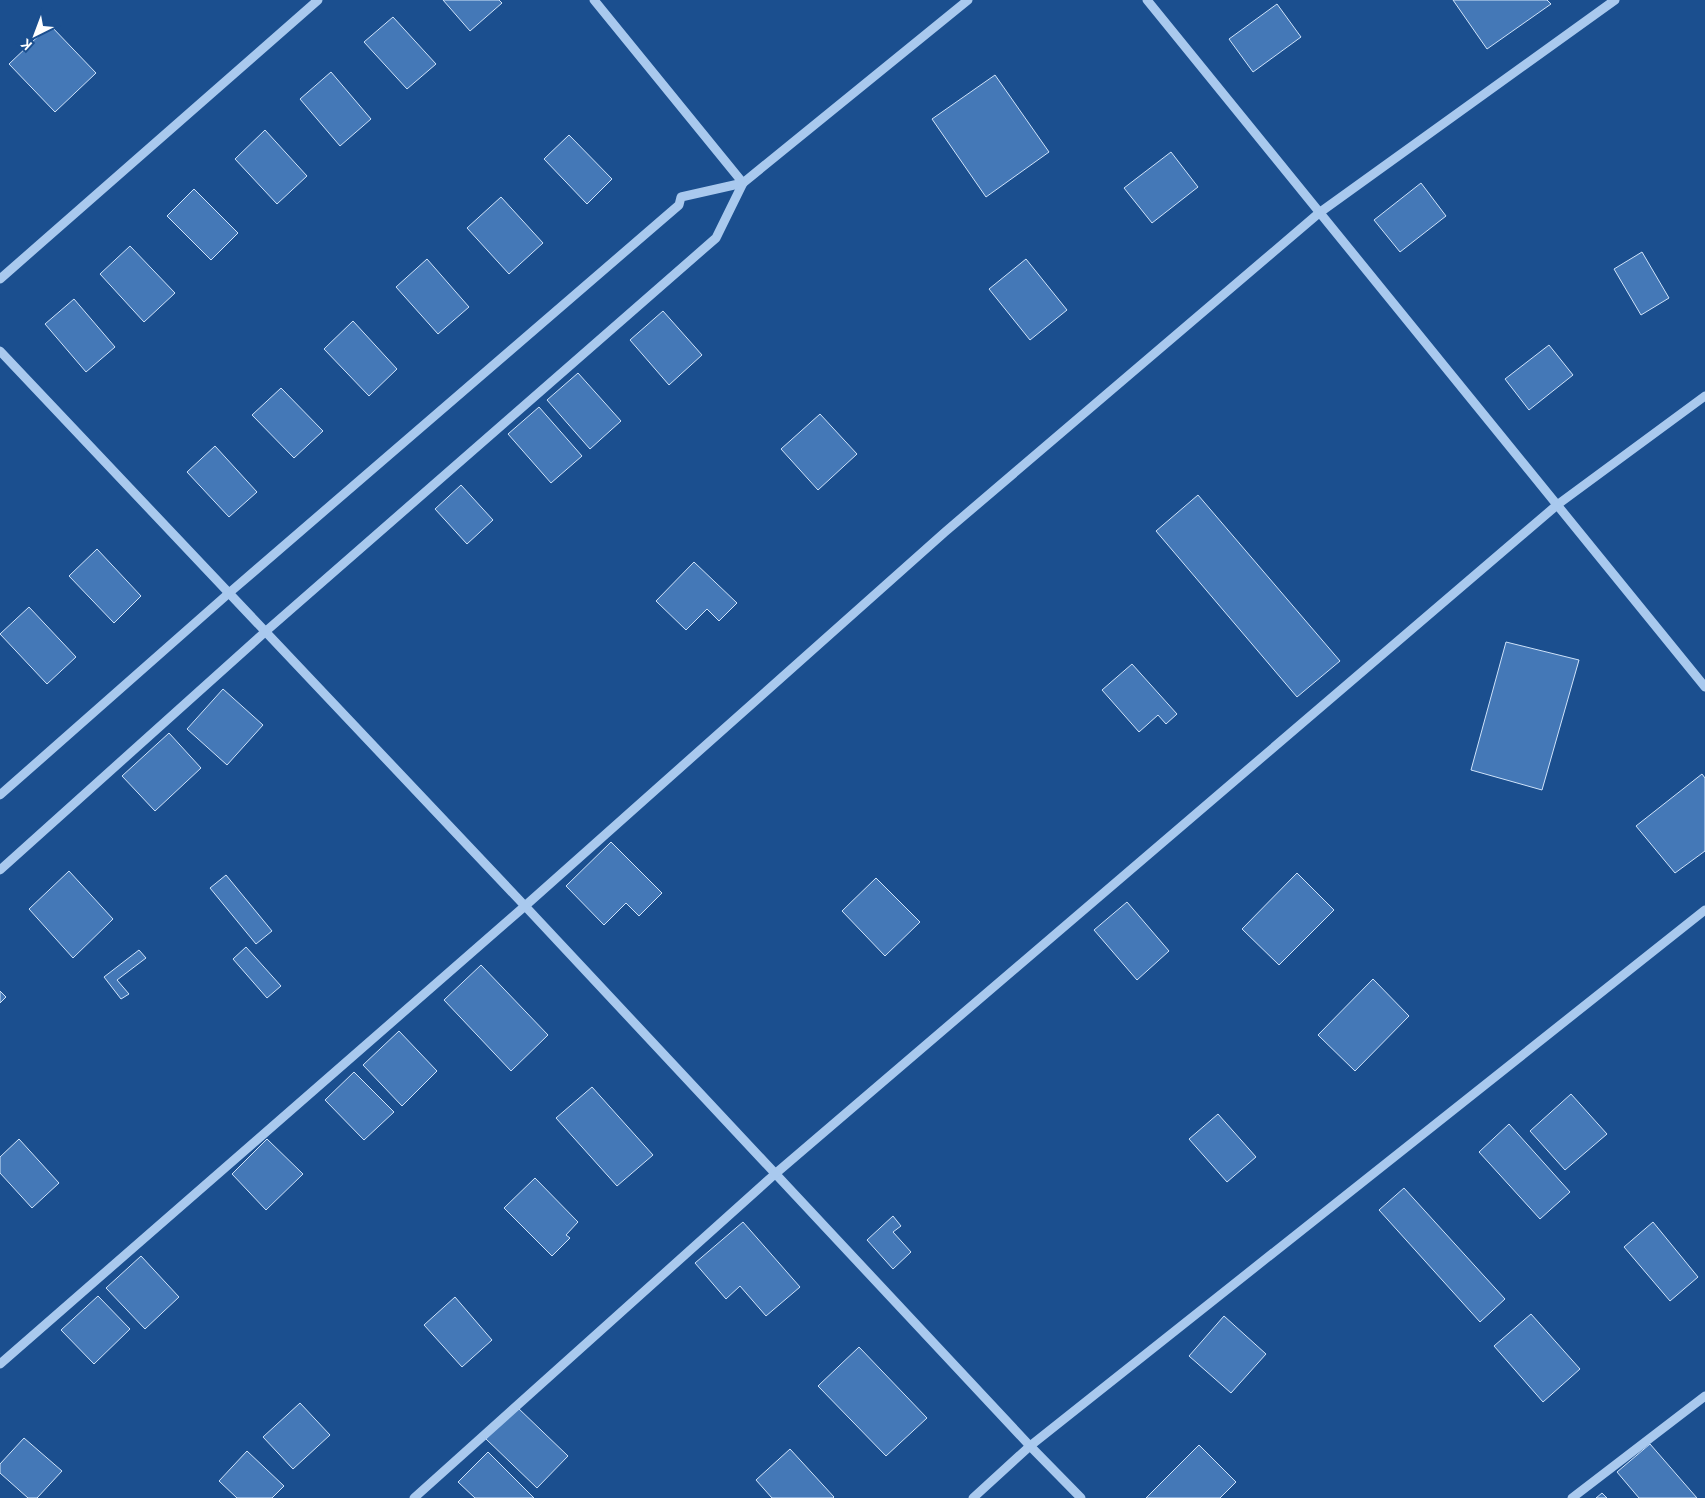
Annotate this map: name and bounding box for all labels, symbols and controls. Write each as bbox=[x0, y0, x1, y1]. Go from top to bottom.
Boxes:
north arrow bbox=[10, 10, 60, 60]
text: K bbox=[17, 35, 36, 54]

